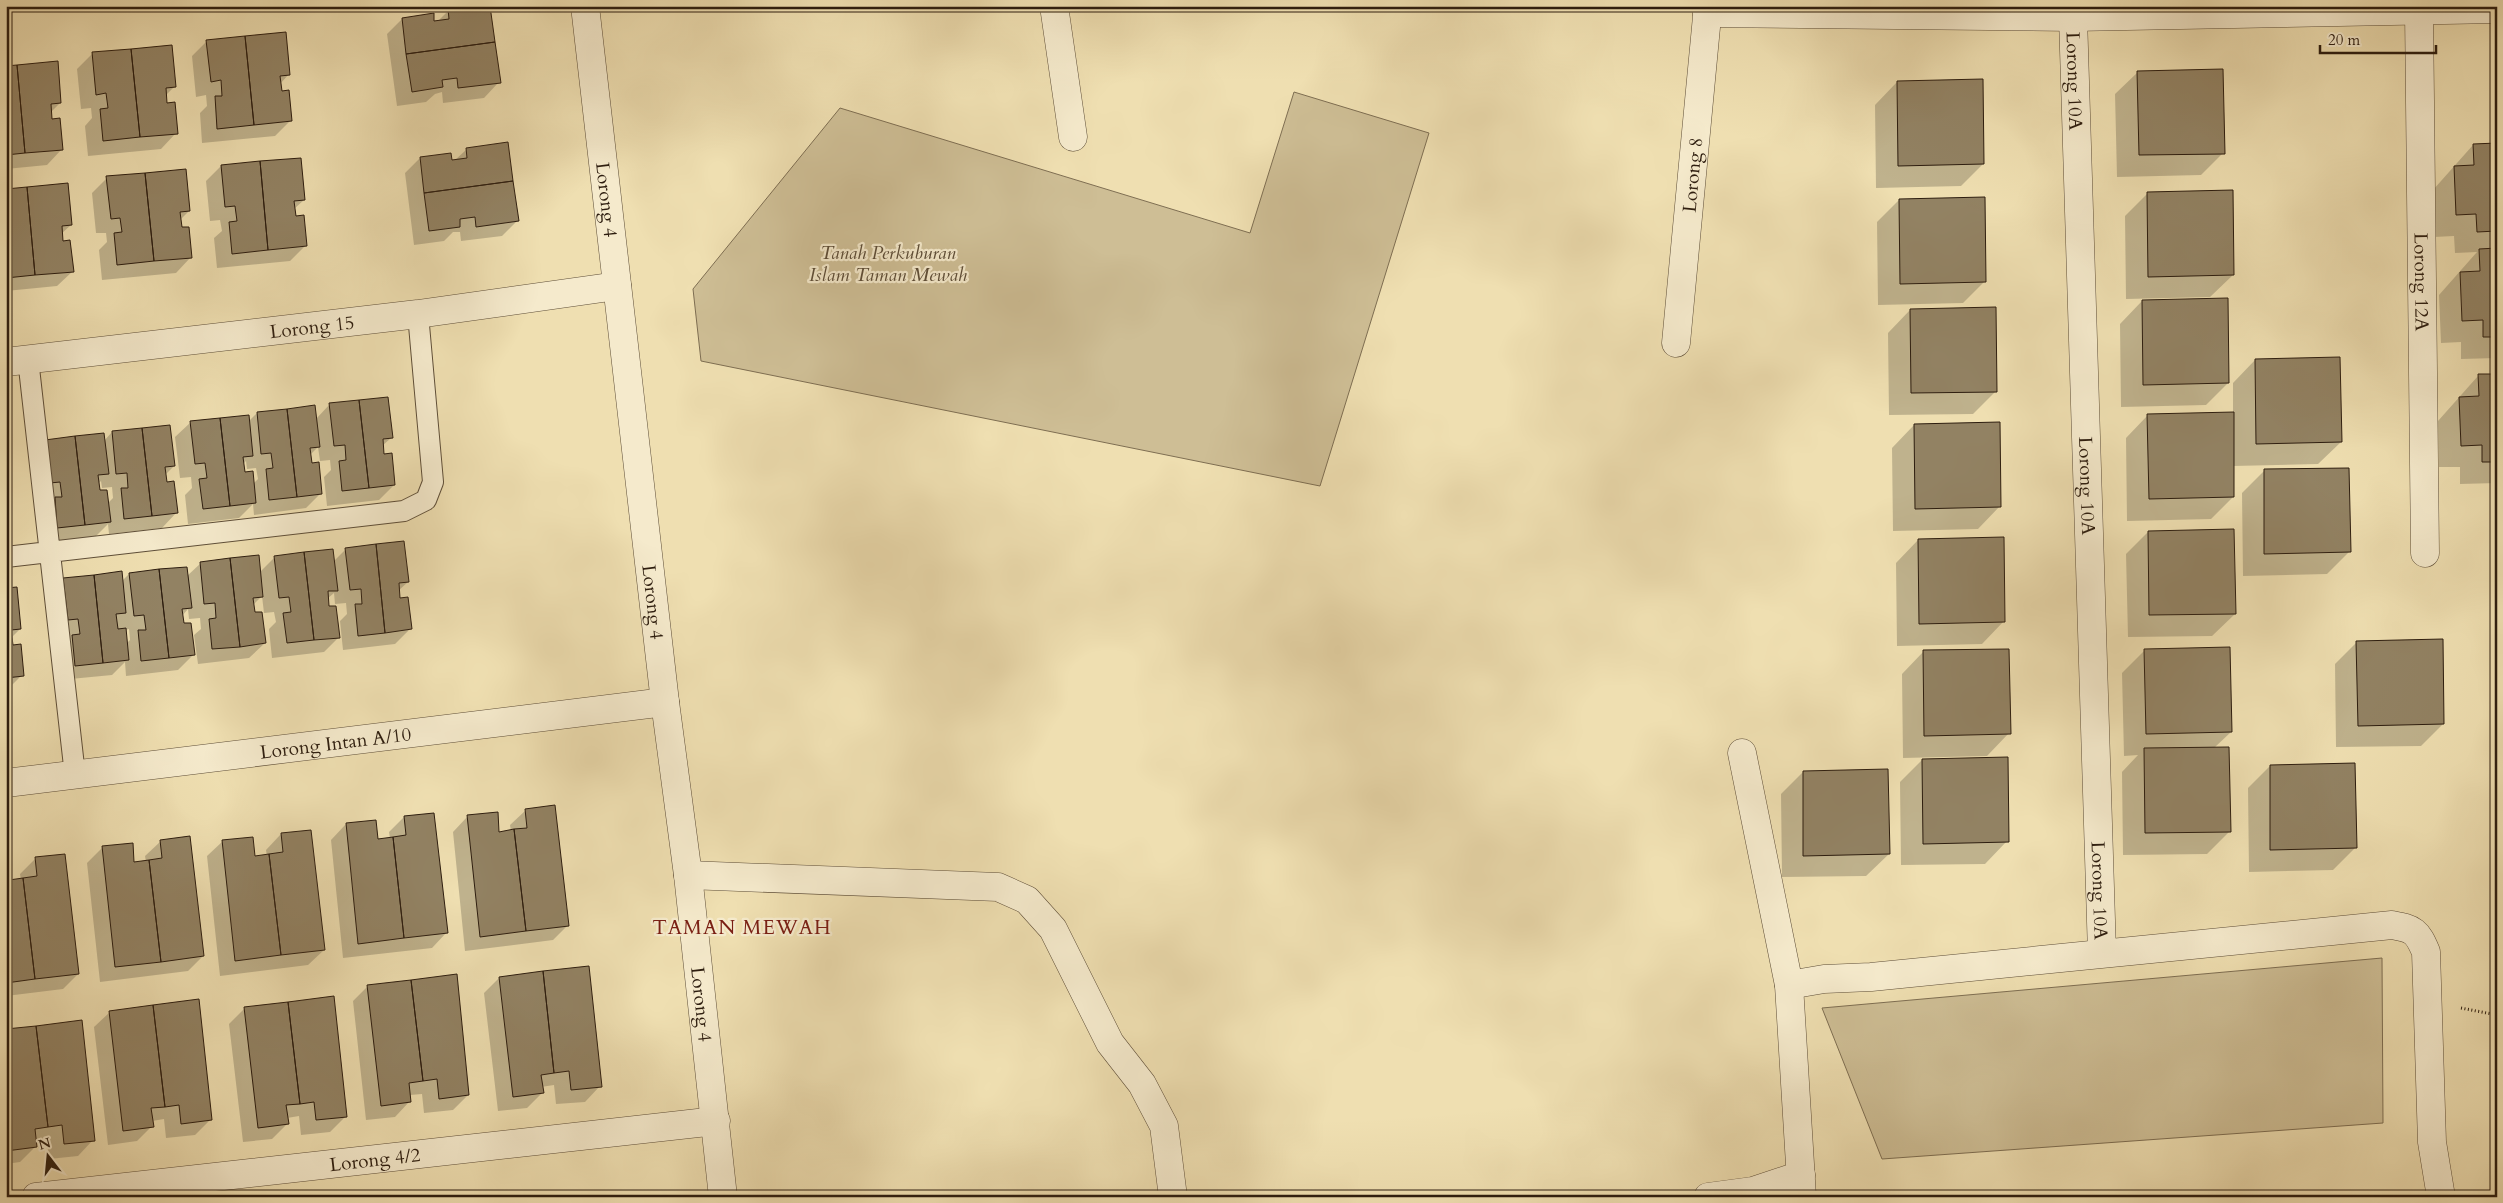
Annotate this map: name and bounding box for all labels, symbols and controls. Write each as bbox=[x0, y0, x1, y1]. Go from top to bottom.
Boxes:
scale bar bbox=[2320, 22, 2437, 54]
text: 20 m bbox=[2328, 30, 2360, 50]
street label: Lorong 10A bbox=[2059, 31, 2089, 131]
street label: Lorong 8 bbox=[1676, 136, 1709, 214]
street label: Lorong 4 bbox=[589, 161, 624, 239]
street label: Lorong 12A bbox=[2407, 233, 2435, 332]
park label: Tanah Perkuburan Islam Taman Mewah bbox=[809, 240, 967, 288]
street label: Lorong 15 bbox=[268, 310, 356, 345]
street label: Lorong 10A bbox=[2072, 436, 2101, 536]
street label: Lorong 4 bbox=[635, 563, 670, 641]
street label: Lorong Intan A/10 bbox=[259, 721, 413, 766]
street label: Lorong 10A bbox=[2085, 841, 2114, 941]
district label: TAMAN MEWAH bbox=[652, 914, 832, 941]
street label: Lorong 4 bbox=[684, 965, 718, 1043]
north arrow bbox=[22, 1130, 72, 1180]
text: N bbox=[36, 1133, 53, 1155]
street label: Lorong 4/2 bbox=[328, 1142, 422, 1178]

